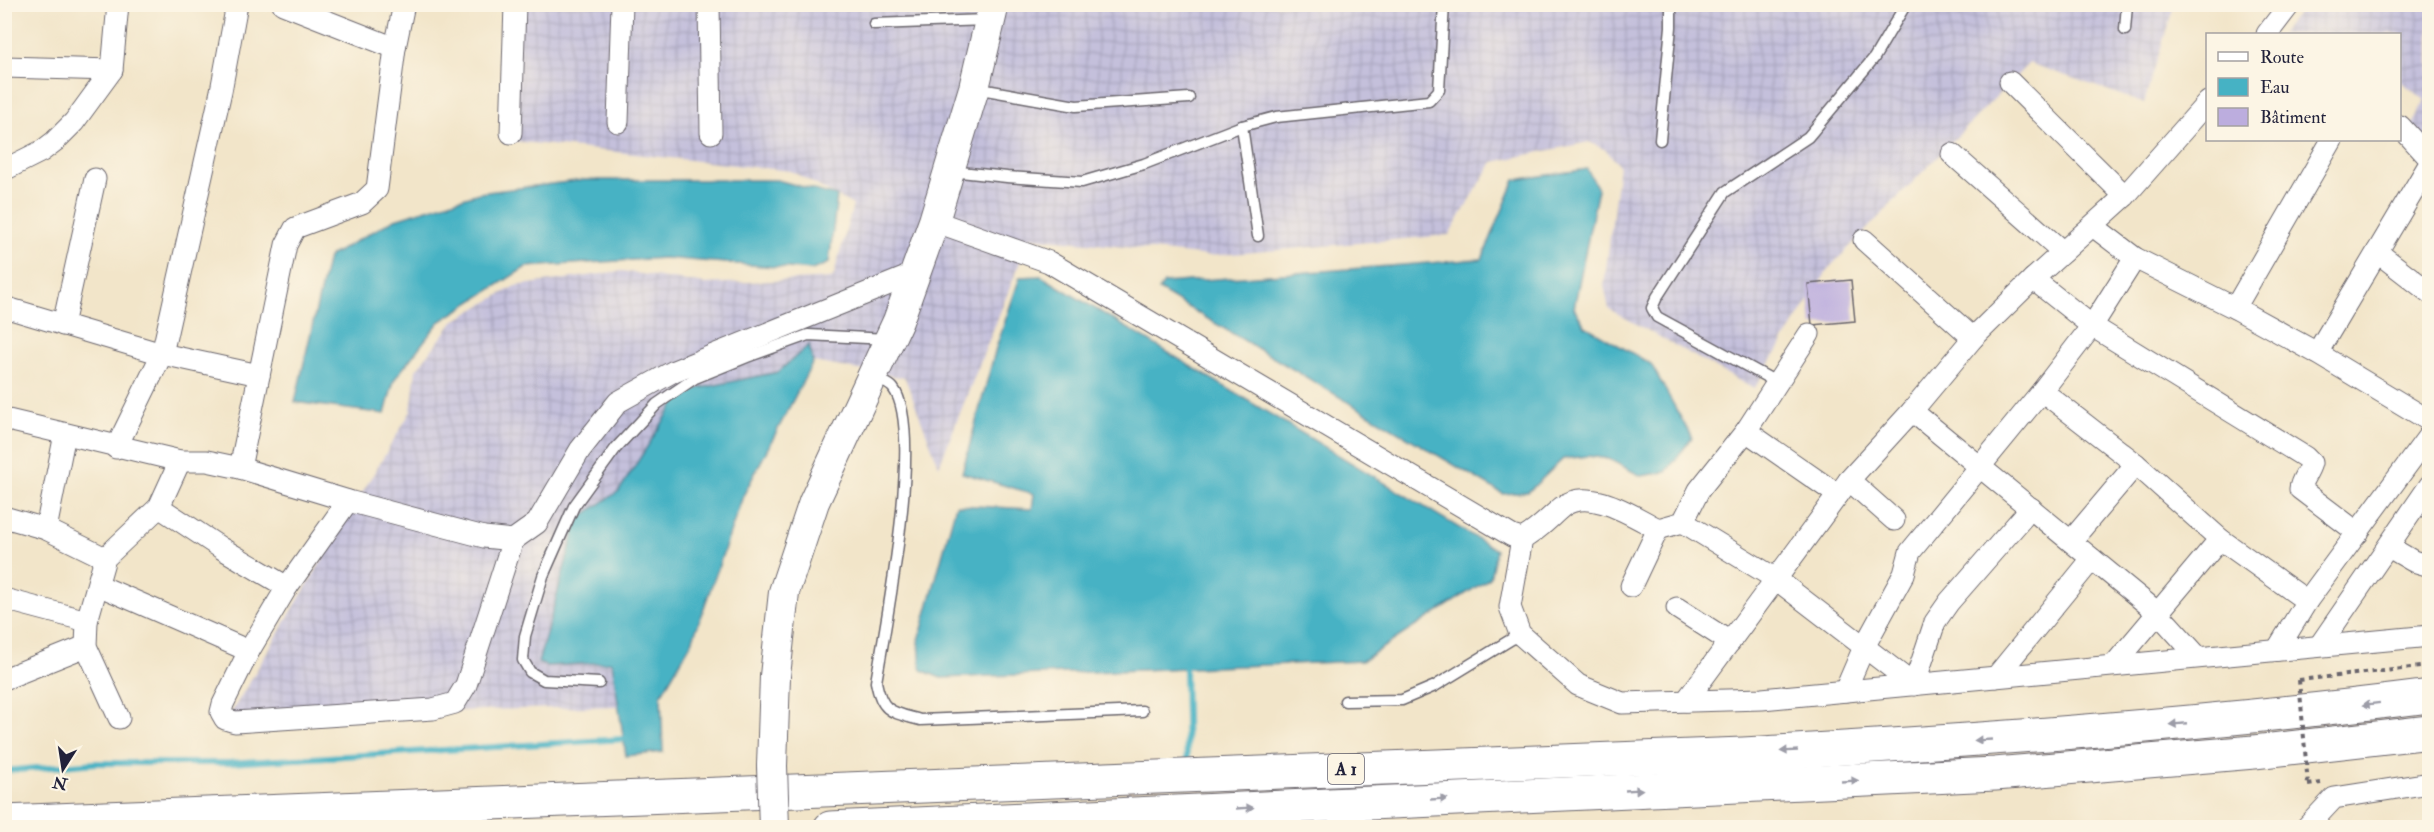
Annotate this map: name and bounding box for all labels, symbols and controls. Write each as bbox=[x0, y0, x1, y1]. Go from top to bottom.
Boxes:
legend bbox=[2206, 33, 2401, 141]
text: Route bbox=[2260, 46, 2304, 69]
text: Eau bbox=[2260, 76, 2290, 99]
text: Bâtiment bbox=[2260, 106, 2326, 129]
one-way arrow bbox=[2362, 699, 2381, 708]
one-way arrow bbox=[2168, 719, 2187, 729]
one-way arrow bbox=[1974, 736, 1993, 745]
north arrow bbox=[33, 739, 93, 799]
one-way arrow bbox=[1779, 747, 1798, 756]
road number: A 1 bbox=[1328, 754, 1364, 784]
text: N bbox=[50, 771, 70, 794]
one-way arrow bbox=[1841, 776, 1860, 785]
one-way arrow bbox=[1625, 786, 1644, 795]
one-way arrow bbox=[1430, 795, 1449, 804]
one-way arrow bbox=[1235, 804, 1254, 813]

